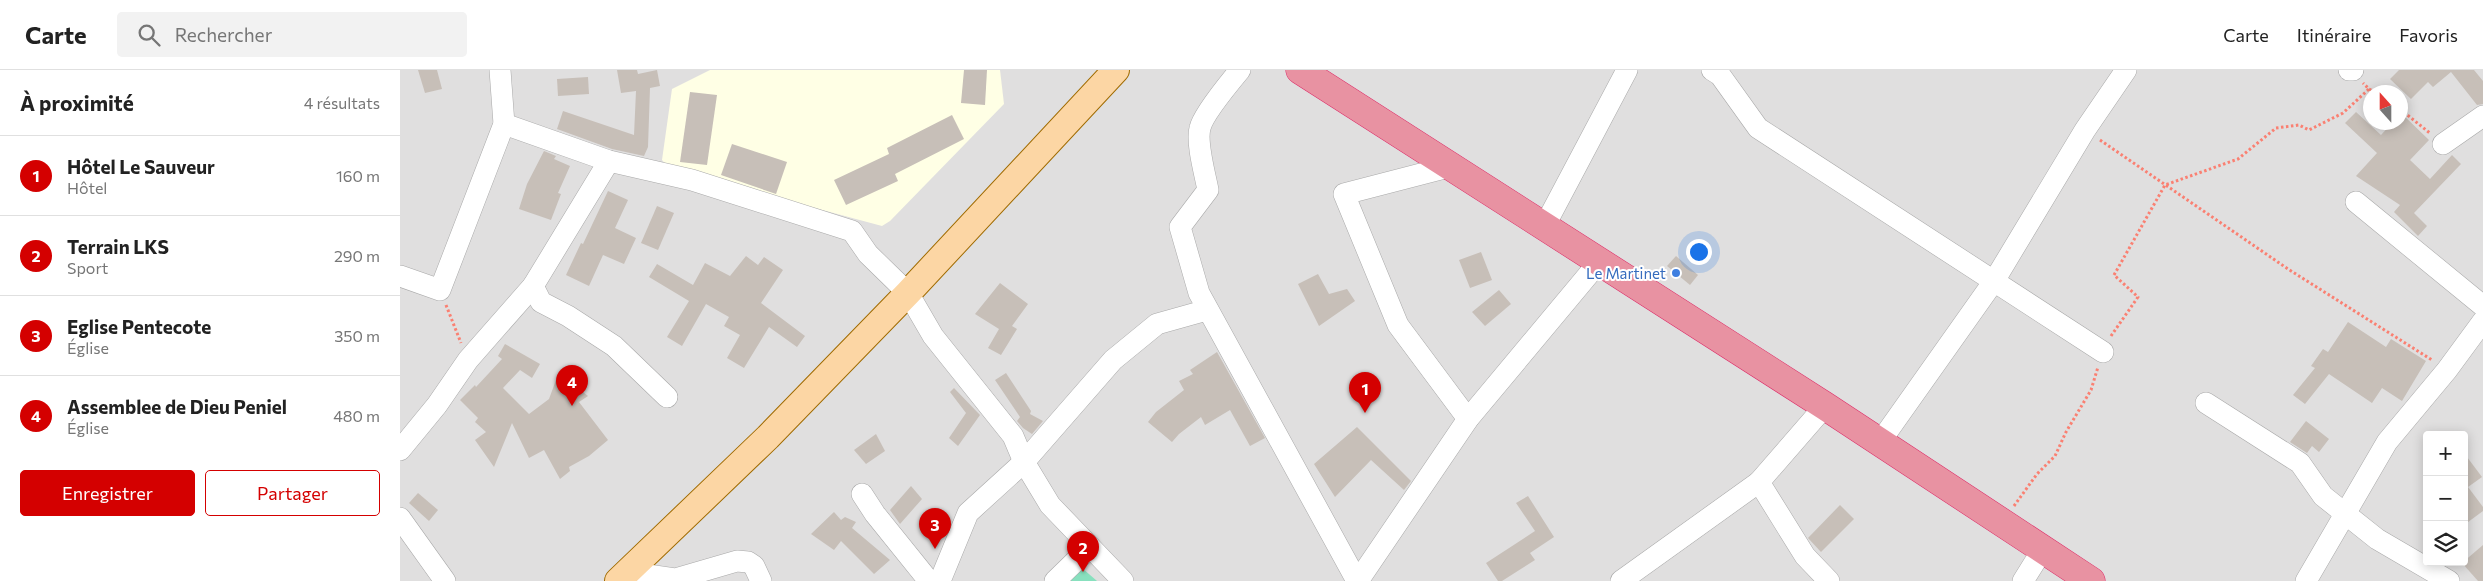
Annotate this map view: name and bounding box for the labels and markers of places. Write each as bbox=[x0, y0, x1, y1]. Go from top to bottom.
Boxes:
place label: Le Martinet bbox=[1586, 264, 1666, 282]
marker: Le Martinet bbox=[1670, 267, 1682, 279]
pin: 4 bbox=[556, 365, 588, 406]
pin: 1 bbox=[1349, 372, 1381, 413]
pin: 3 bbox=[919, 508, 951, 549]
pin: 2 bbox=[1067, 531, 1099, 572]

